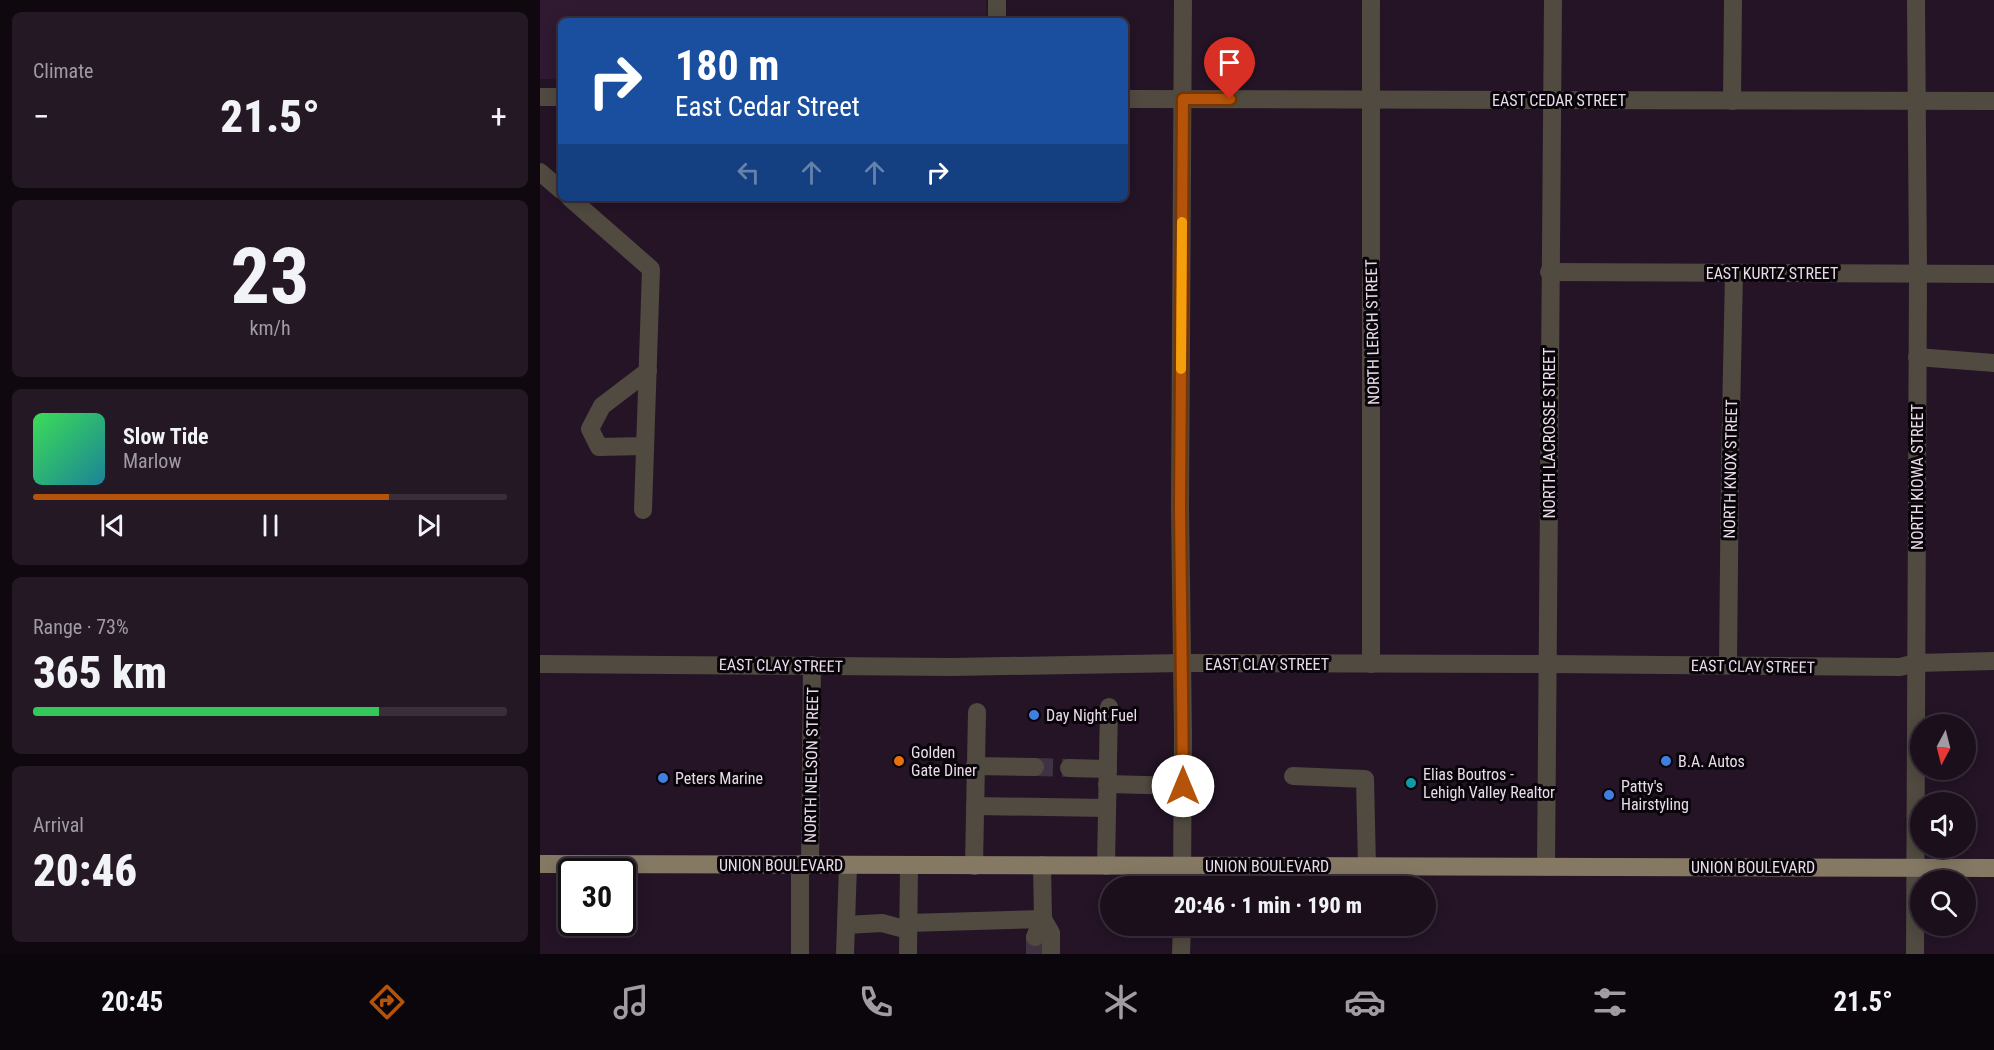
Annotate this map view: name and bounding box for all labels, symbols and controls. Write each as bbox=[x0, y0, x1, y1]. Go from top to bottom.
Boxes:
pin bbox=[1204, 37, 1255, 99]
text: 180 m bbox=[675, 41, 780, 90]
icon: right bbox=[576, 42, 654, 120]
icon: arrive bbox=[1213, 46, 1246, 79]
text: Climate bbox=[33, 59, 93, 83]
text: 21.5° bbox=[220, 90, 320, 143]
text: East Cedar Street bbox=[675, 91, 860, 123]
street label: EAST CEDAR STREET bbox=[1492, 91, 1626, 110]
text: − bbox=[33, 97, 50, 136]
text: + bbox=[491, 97, 507, 136]
icon: left bbox=[732, 156, 765, 189]
icon: ahead bbox=[795, 156, 828, 189]
icon: ahead bbox=[858, 156, 891, 189]
icon: right bbox=[921, 156, 954, 189]
text: 23 bbox=[231, 231, 309, 322]
street label: NORTH LERCH STREET bbox=[1362, 259, 1383, 405]
street label: EAST KURTZ STREET bbox=[1706, 264, 1838, 283]
text: km/h bbox=[249, 316, 291, 340]
street label: NORTH LACROSSE STREET bbox=[1540, 347, 1559, 519]
street label: NORTH KNOX STREET bbox=[1720, 399, 1741, 539]
street label: NORTH KIOWA STREET bbox=[1908, 404, 1927, 550]
text: Slow Tide bbox=[123, 424, 209, 449]
text: Marlow bbox=[123, 449, 181, 473]
icon: previous bbox=[96, 509, 129, 542]
icon: pause bbox=[254, 509, 287, 542]
icon: next bbox=[412, 509, 445, 542]
text: Range · 73% bbox=[33, 615, 129, 639]
text: 365 km bbox=[33, 646, 167, 699]
street label: EAST CLAY STREET bbox=[719, 655, 843, 676]
street label: EAST CLAY STREET bbox=[1205, 655, 1329, 674]
street label: EAST CLAY STREET bbox=[1691, 656, 1815, 677]
street label: NORTH NELSON STREET bbox=[801, 687, 822, 843]
place label: Day Night Fuel bbox=[1046, 706, 1137, 725]
marker: Day Night Fuel bbox=[1027, 708, 1041, 722]
north arrow bbox=[1910, 714, 1976, 780]
map controls bbox=[1910, 714, 1976, 936]
place label: Golden Gate Diner bbox=[911, 743, 977, 780]
place label: B.A. Autos bbox=[1678, 752, 1745, 771]
marker: Golden Gate Diner bbox=[892, 754, 906, 768]
position arrow bbox=[1151, 754, 1215, 818]
marker: B.A. Autos bbox=[1659, 754, 1673, 768]
place label: Elias Boutros - Lehigh Valley Realtor bbox=[1423, 765, 1555, 802]
place label: Peters Marine bbox=[675, 769, 763, 788]
marker: Peters Marine bbox=[656, 771, 670, 785]
marker: Elias Boutros - Lehigh Valley Realtor bbox=[1404, 776, 1418, 790]
place label: Patty's Hairstyling bbox=[1621, 777, 1689, 814]
marker: Patty's Hairstyling bbox=[1602, 788, 1616, 802]
button: sound bbox=[1910, 792, 1976, 858]
text: Arrival bbox=[33, 813, 84, 837]
text: 20:46 bbox=[33, 844, 137, 897]
street label: UNION BOULEVARD bbox=[719, 856, 843, 875]
street label: UNION BOULEVARD bbox=[1205, 857, 1329, 876]
speed limit sign: 30 bbox=[558, 858, 636, 936]
street label: UNION BOULEVARD bbox=[1691, 858, 1815, 877]
button: search bbox=[1910, 870, 1976, 936]
text: 20:46 · 1 min · 190 m bbox=[1174, 893, 1362, 918]
icon: directions bbox=[366, 981, 408, 1023]
icon: music bbox=[610, 981, 652, 1023]
icon: phone bbox=[855, 981, 897, 1023]
icon: climate bbox=[1100, 981, 1142, 1023]
icon: car bbox=[1344, 981, 1386, 1023]
icon: filters bbox=[1589, 981, 1631, 1023]
text: 20:45 bbox=[101, 986, 163, 1018]
text: 21.5° bbox=[1833, 986, 1893, 1018]

